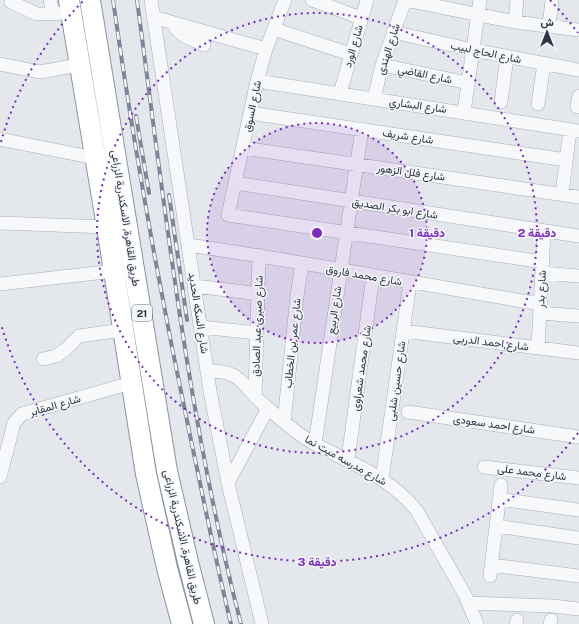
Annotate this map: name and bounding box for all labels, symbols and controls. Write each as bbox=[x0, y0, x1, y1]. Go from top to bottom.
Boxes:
north arrow bbox=[527, 12, 567, 52]
text: ش bbox=[540, 16, 554, 29]
street label: شارع الهندى bbox=[374, 21, 404, 77]
street label: شارع الورد bbox=[341, 23, 367, 69]
street label: شارع الحاج لبيب bbox=[449, 39, 523, 67]
street label: شارع القاضي bbox=[396, 62, 454, 90]
street label: شارع السوق bbox=[241, 79, 265, 133]
street label: شارع البشاري bbox=[388, 95, 448, 119]
street label: شارع شريف bbox=[381, 126, 435, 148]
street label: طريق القاهرة, الاسكندرية الزراعى bbox=[108, 149, 143, 287]
street label: شارع فلل الزهور bbox=[375, 161, 446, 185]
street label: شارع ابو بكر الصديق bbox=[351, 195, 439, 223]
centre of rings bbox=[310, 226, 324, 240]
text: 1 دقيقة bbox=[409, 226, 445, 240]
text: 2 دقيقة bbox=[518, 226, 556, 240]
street label: شارع محمد فاروق bbox=[325, 262, 403, 290]
street label: شارع بدر bbox=[534, 270, 550, 309]
street label: شارع السكه الحديد bbox=[185, 271, 211, 355]
street label: شارع صبرى عبد الصادق bbox=[249, 275, 267, 377]
street label: شارع الربيع bbox=[325, 285, 345, 335]
street label: شارع عمر بن الخطاب bbox=[281, 297, 305, 389]
road number: 21 bbox=[132, 305, 152, 321]
street label: شارع محمد شعراوى bbox=[349, 324, 375, 412]
street label: شارع احمد الدربى bbox=[452, 331, 530, 355]
street label: شارع حسين شلبى bbox=[384, 340, 410, 422]
street label: شارع المقابر bbox=[27, 392, 83, 420]
street label: شارع احمد سعودى bbox=[452, 412, 536, 438]
street label: شارع مدرسه ميت نما bbox=[302, 433, 389, 489]
street label: شارع محمد على bbox=[497, 462, 567, 484]
street label: طريق القاهرة, الاسكندرية الزراعى bbox=[161, 468, 204, 606]
text: 3 دقيقة bbox=[298, 555, 337, 569]

